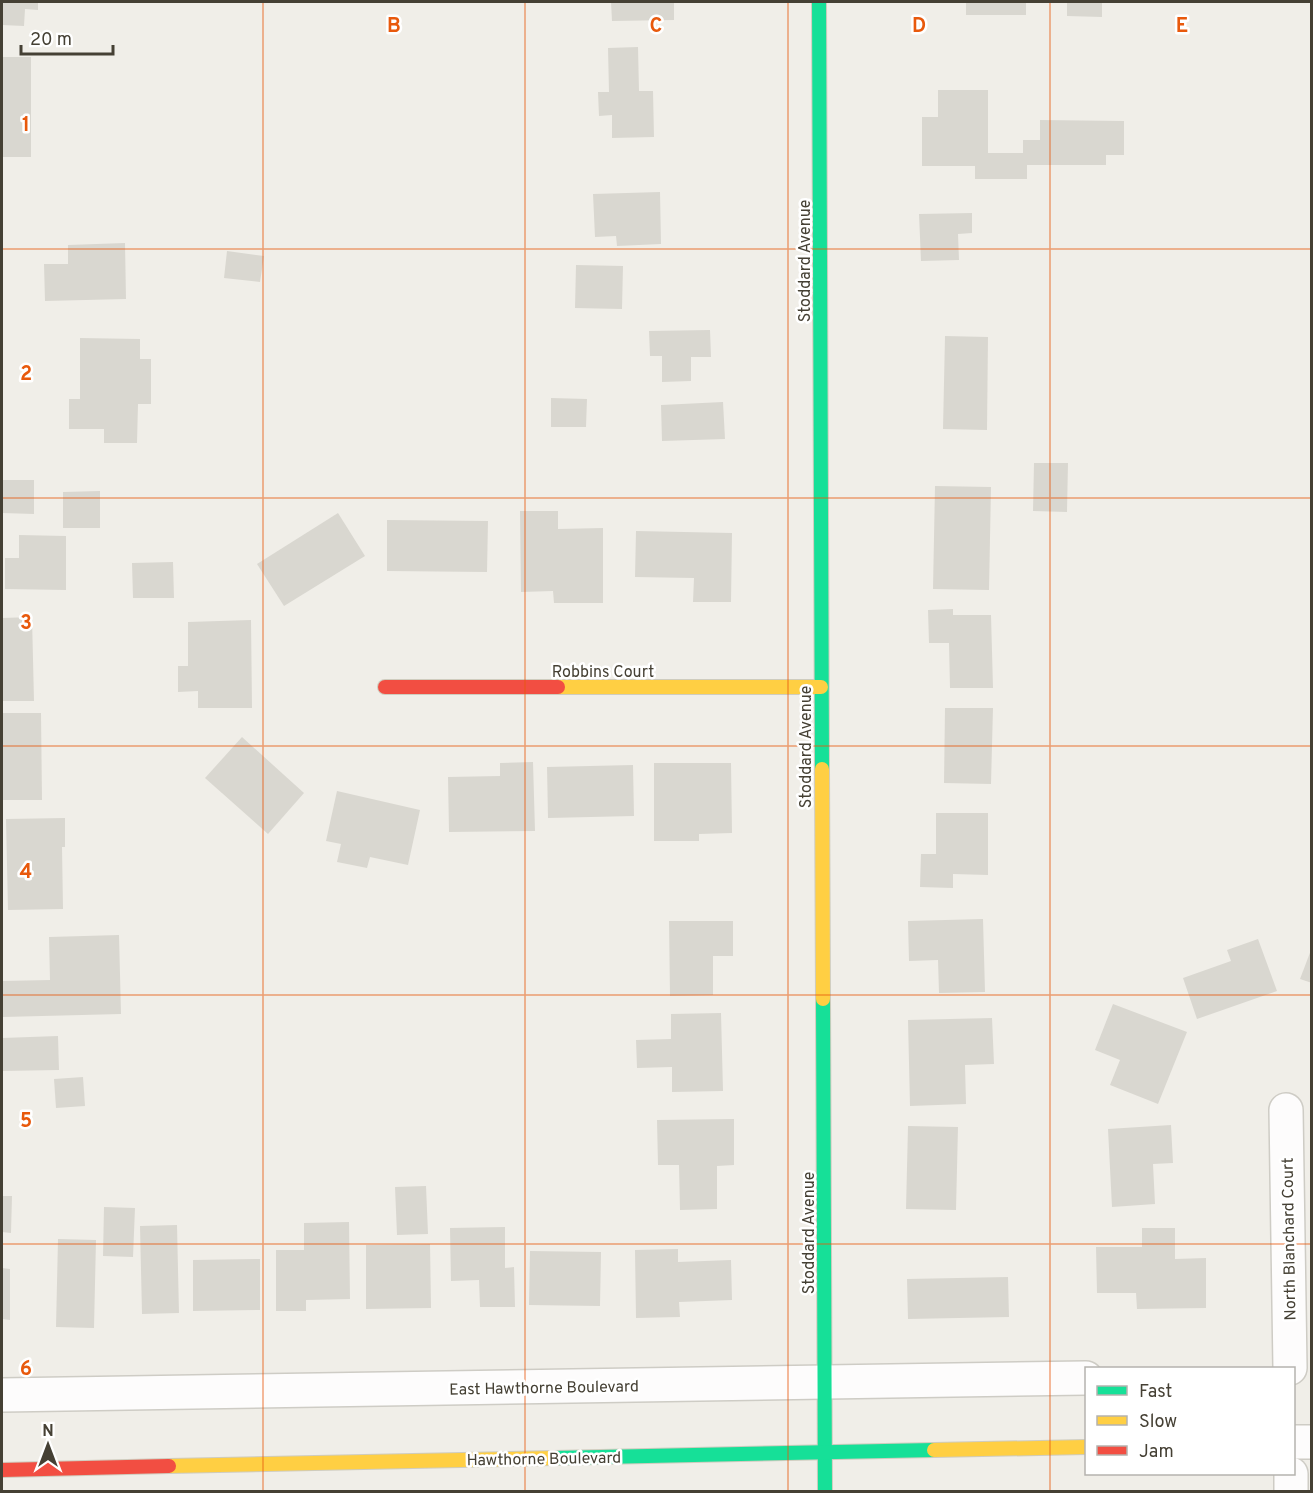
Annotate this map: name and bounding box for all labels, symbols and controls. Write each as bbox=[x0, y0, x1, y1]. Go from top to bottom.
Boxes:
text: B bbox=[387, 14, 401, 40]
text: C bbox=[650, 14, 662, 40]
text: D bbox=[912, 14, 926, 40]
text: E bbox=[1176, 14, 1188, 40]
scale bar bbox=[21, 18, 112, 56]
text: 20 m bbox=[30, 29, 72, 52]
text: 1 bbox=[22, 113, 30, 139]
street label: Stoddard Avenue bbox=[796, 200, 816, 322]
text: 2 bbox=[20, 362, 32, 388]
text: 3 bbox=[20, 611, 32, 637]
street label: Robbins Court bbox=[552, 663, 654, 683]
street label: Stoddard Avenue bbox=[797, 686, 817, 808]
text: 4 bbox=[20, 860, 32, 886]
text: 5 bbox=[20, 1109, 32, 1135]
street label: North Blanchard Court bbox=[1279, 1157, 1301, 1321]
street label: Stoddard Avenue bbox=[800, 1172, 820, 1294]
text: 6 bbox=[20, 1357, 32, 1383]
legend bbox=[1085, 1367, 1295, 1475]
street label: East Hawthorne Boulevard bbox=[449, 1377, 639, 1401]
text: Fast bbox=[1139, 1381, 1172, 1404]
text: Slow bbox=[1139, 1411, 1177, 1434]
north arrow bbox=[18, 1415, 78, 1475]
text: N bbox=[42, 1422, 54, 1442]
text: Jam bbox=[1139, 1441, 1174, 1464]
street label: Hawthorne Boulevard bbox=[467, 1449, 621, 1471]

